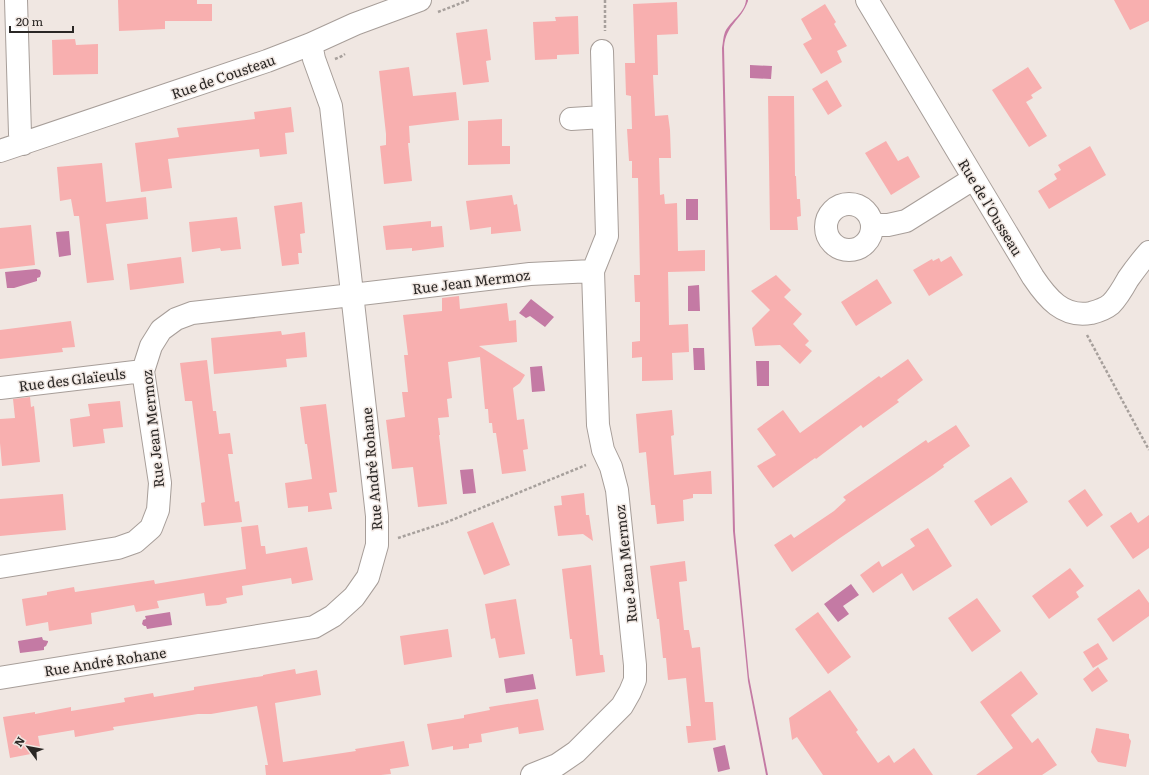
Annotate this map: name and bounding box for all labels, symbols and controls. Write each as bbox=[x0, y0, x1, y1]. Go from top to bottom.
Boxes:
scale bar bbox=[10, 8, 73, 34]
text: 20 m bbox=[16, 12, 43, 30]
street label: Rue de Cousteau bbox=[168, 49, 278, 103]
street label: Rue de l'Ousseau bbox=[954, 155, 1028, 259]
street label: Rue Jean Mermoz bbox=[411, 264, 531, 298]
street label: Rue des Glaïeuls bbox=[17, 363, 127, 395]
street label: Rue Jean Mermoz bbox=[136, 369, 168, 489]
street label: Rue André Rohane bbox=[356, 407, 386, 531]
street label: Rue Jean Mermoz bbox=[609, 504, 641, 624]
street label: Rue André Rohane bbox=[42, 641, 168, 681]
north arrow bbox=[8, 727, 48, 767]
text: N bbox=[9, 733, 28, 749]

